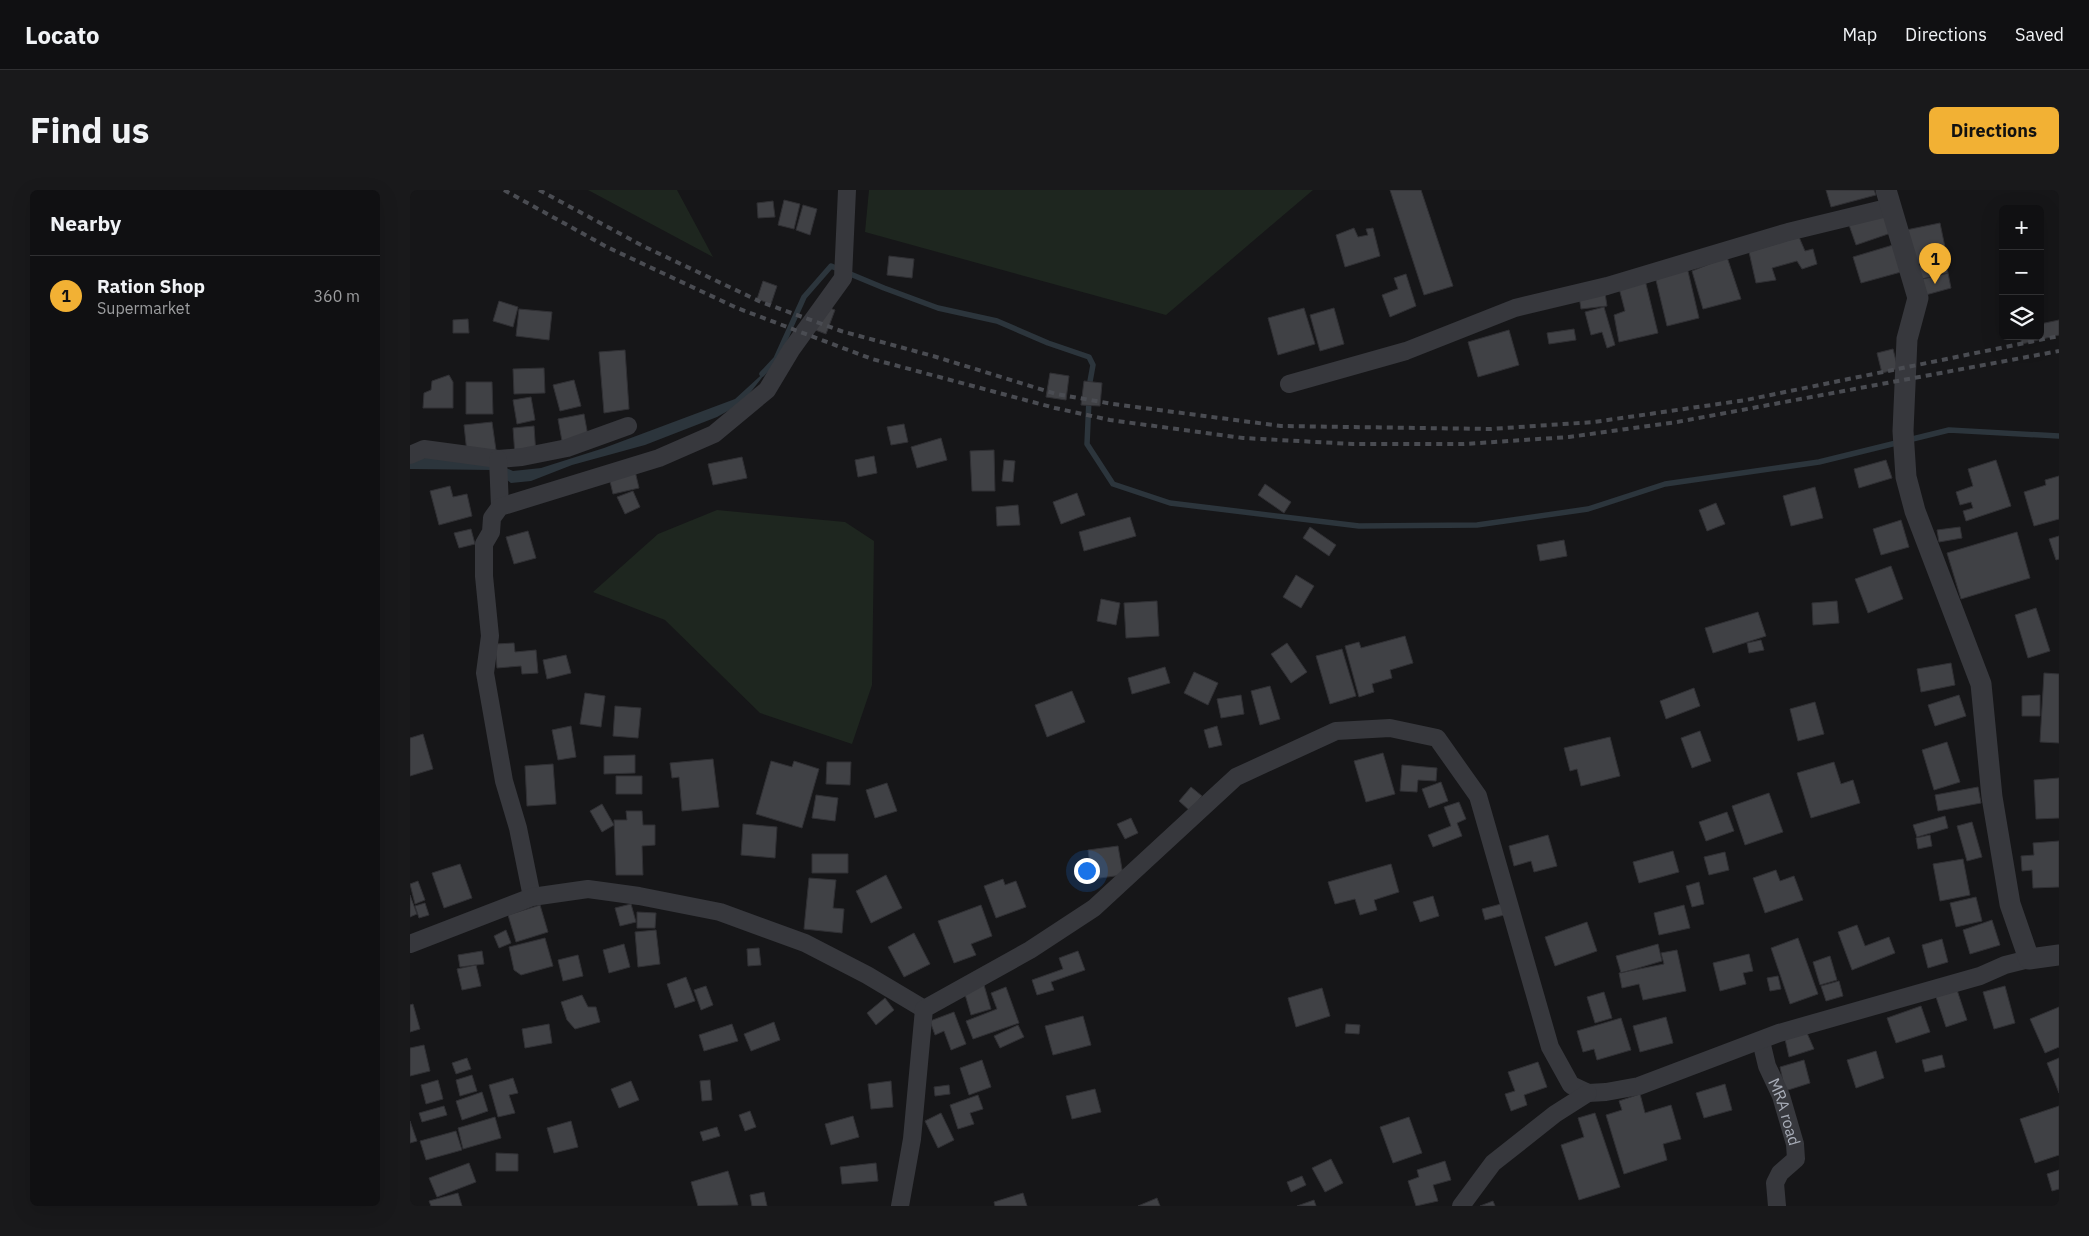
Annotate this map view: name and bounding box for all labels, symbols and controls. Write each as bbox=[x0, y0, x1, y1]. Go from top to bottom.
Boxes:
text: Locato bbox=[25, 19, 100, 51]
text: Map bbox=[1842, 23, 1877, 46]
text: Directions bbox=[1905, 23, 1987, 46]
text: Saved bbox=[2015, 23, 2064, 46]
text: Find us bbox=[30, 107, 149, 153]
button: Directions bbox=[1929, 107, 2059, 154]
map controls bbox=[1999, 205, 2044, 340]
button: + bbox=[1999, 205, 2044, 250]
text: Nearby bbox=[50, 209, 121, 237]
pin: 1 bbox=[1919, 243, 1951, 284]
button: − bbox=[1999, 250, 2044, 295]
text: Ration Shop bbox=[97, 274, 205, 298]
text: 1 bbox=[61, 286, 71, 306]
text: 360 m bbox=[313, 286, 360, 306]
button: layers bbox=[1999, 295, 2044, 340]
text: Supermarket bbox=[97, 298, 190, 318]
your location bbox=[1074, 858, 1100, 884]
street label: MRA road bbox=[1764, 1075, 1805, 1148]

